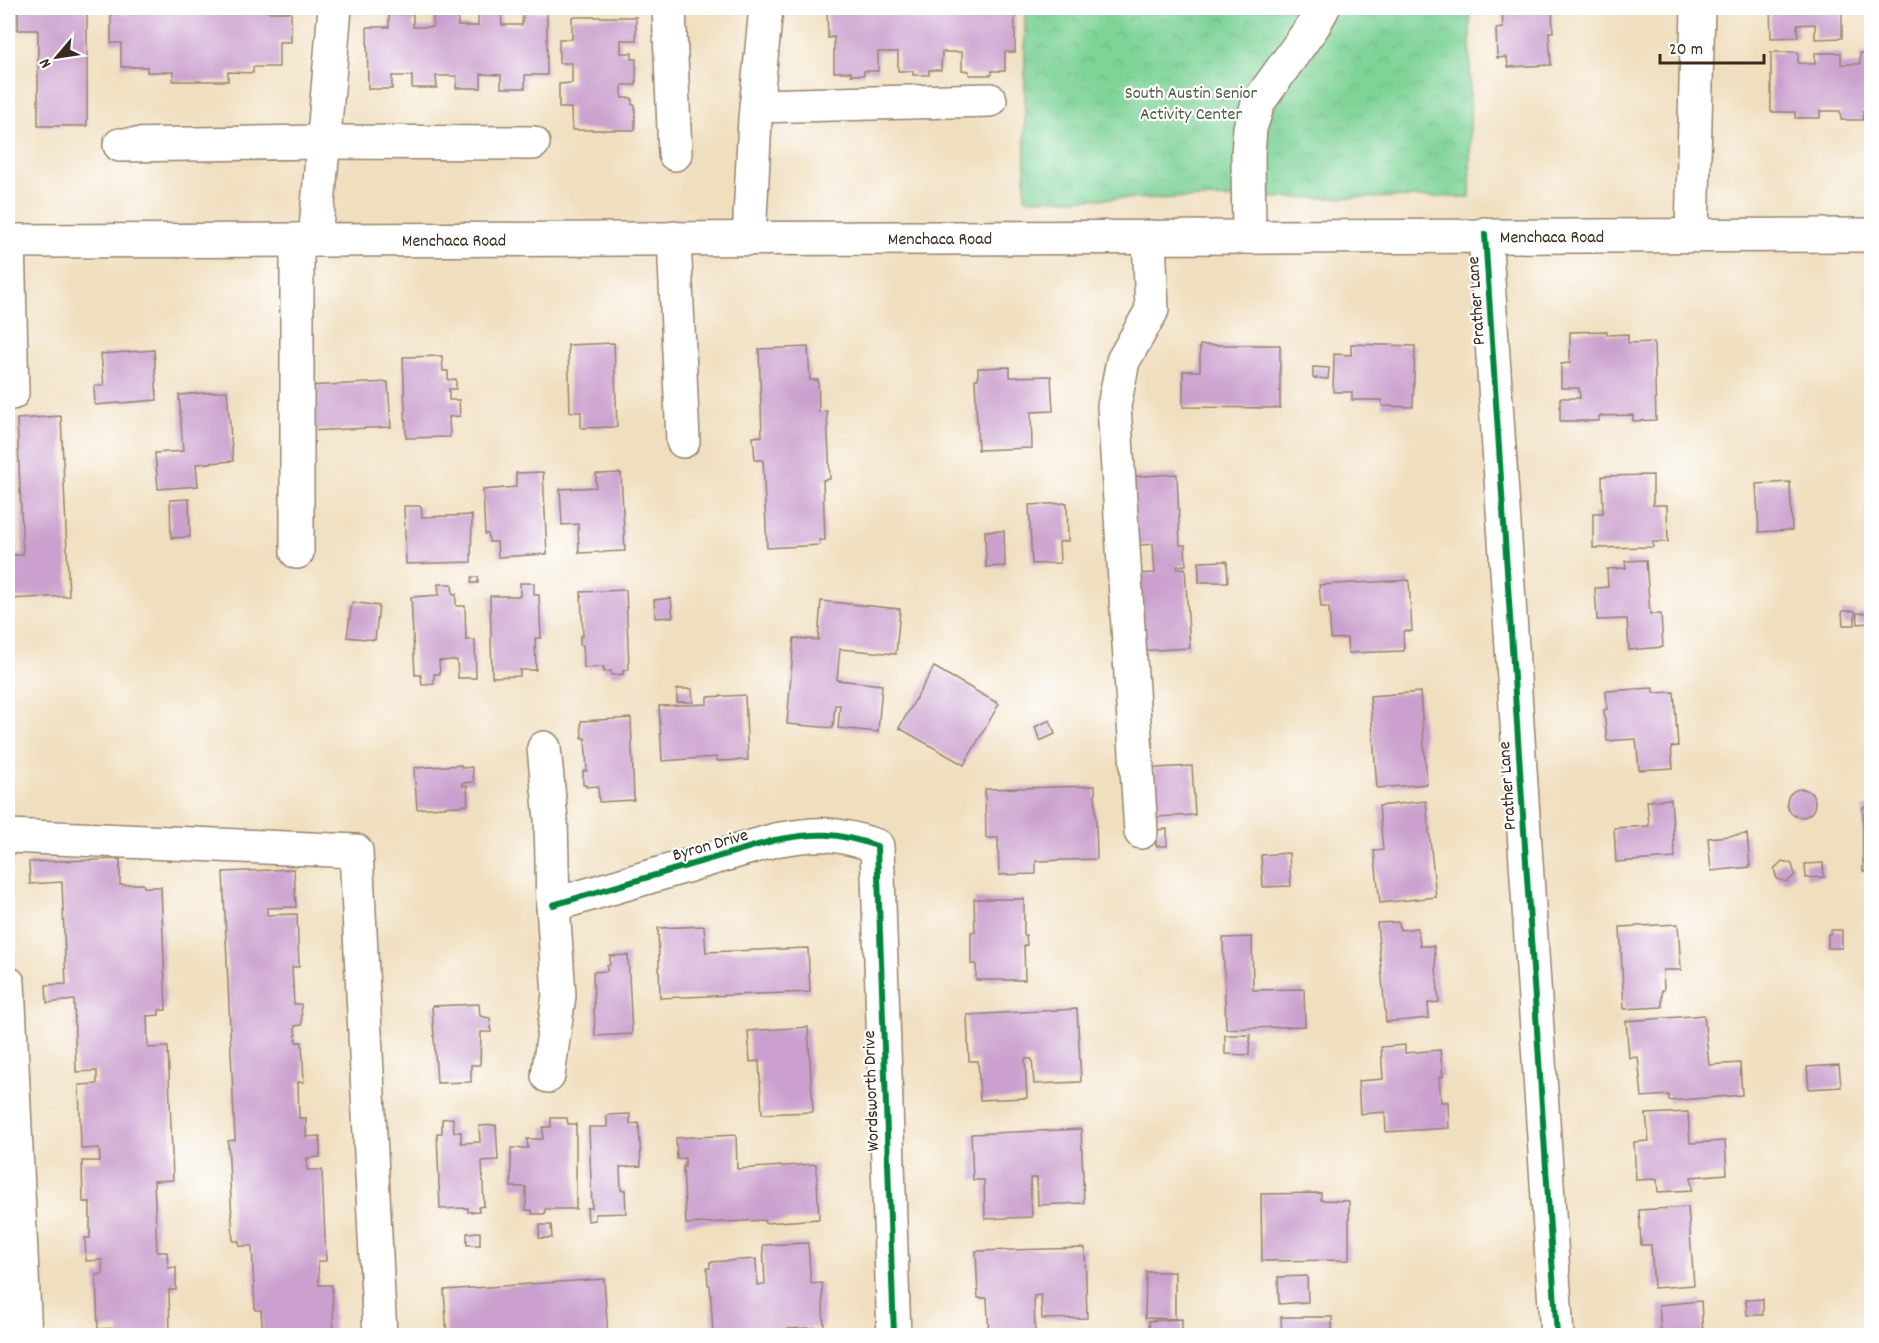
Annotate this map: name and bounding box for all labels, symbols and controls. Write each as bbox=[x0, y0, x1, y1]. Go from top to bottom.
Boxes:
north arrow bbox=[27, 27, 87, 87]
scale bar bbox=[1660, 27, 1764, 65]
text: 20 m bbox=[1669, 38, 1703, 63]
text: N bbox=[34, 54, 58, 72]
park label: South Austin Senior Activity Center bbox=[1125, 82, 1258, 128]
street label: Menchaca Road bbox=[1500, 226, 1604, 251]
street label: Menchaca Road bbox=[888, 228, 992, 253]
street label: Menchaca Road bbox=[402, 229, 506, 255]
street label: Prather Lane bbox=[1462, 256, 1493, 346]
street label: Prather Lane bbox=[1493, 741, 1524, 831]
street label: Byron Drive bbox=[670, 824, 752, 869]
street label: Wordsworth Drive bbox=[858, 1030, 887, 1152]

